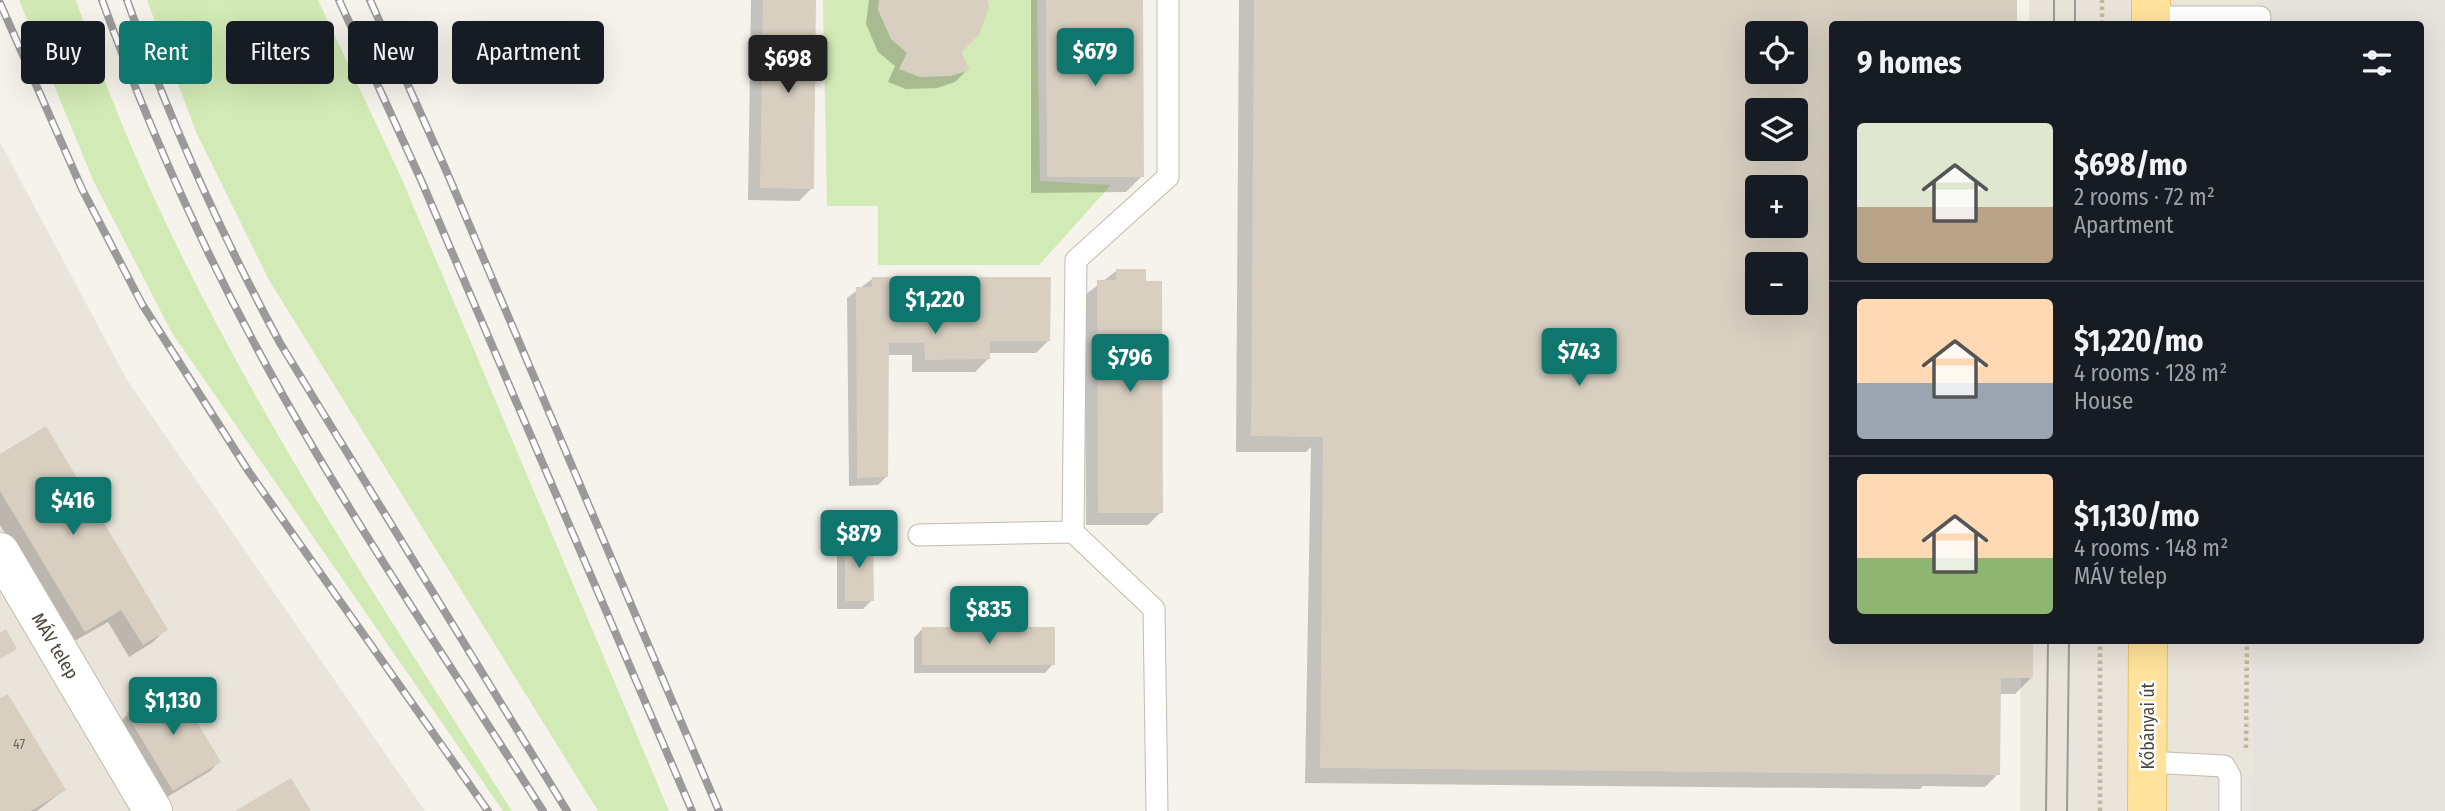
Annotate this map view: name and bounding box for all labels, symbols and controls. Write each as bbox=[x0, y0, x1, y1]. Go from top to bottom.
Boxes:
chip: Buy bbox=[21, 21, 105, 84]
chip: Rent bbox=[119, 21, 212, 84]
chip: Filters bbox=[226, 21, 334, 84]
chip: New bbox=[348, 21, 438, 84]
chip: Apartment bbox=[452, 21, 604, 84]
map controls bbox=[1745, 21, 1808, 315]
button: locate bbox=[1745, 21, 1808, 84]
pin: $679 bbox=[1054, 28, 1136, 88]
pin: $698 bbox=[747, 36, 829, 95]
text: $679 bbox=[1073, 37, 1117, 65]
text: $698 bbox=[764, 44, 812, 72]
icon: filters bbox=[2358, 44, 2396, 82]
text: 9 homes bbox=[1857, 45, 1962, 81]
button: layers bbox=[1745, 98, 1808, 161]
text: $698/mo bbox=[2074, 147, 2188, 183]
icon: home bbox=[1913, 151, 1997, 235]
button: + bbox=[1745, 175, 1808, 238]
text: 2 rooms · 72 m² bbox=[2074, 183, 2215, 211]
text: Apartment bbox=[2074, 211, 2174, 239]
button: − bbox=[1745, 252, 1808, 315]
pin: $1,220 bbox=[878, 276, 992, 336]
text: $1,220 bbox=[905, 285, 965, 313]
text: $1,220/mo bbox=[2074, 323, 2204, 359]
icon: home bbox=[1913, 327, 1997, 411]
pin: $743 bbox=[1538, 328, 1620, 388]
pin: $796 bbox=[1089, 334, 1171, 394]
text: $743 bbox=[1558, 337, 1600, 365]
text: $796 bbox=[1108, 343, 1152, 371]
text: 4 rooms · 128 m² bbox=[2074, 359, 2227, 387]
text: House bbox=[2074, 387, 2133, 415]
pin: $416 bbox=[32, 477, 114, 537]
text: $416 bbox=[51, 486, 95, 514]
text: $1,130/mo bbox=[2074, 498, 2200, 534]
icon: home bbox=[1913, 502, 1997, 586]
pin: $879 bbox=[818, 510, 900, 570]
text: $879 bbox=[837, 519, 881, 547]
text: 4 rooms · 148 m² bbox=[2074, 534, 2228, 562]
text: MÁV telep bbox=[2074, 562, 2167, 590]
pin: $835 bbox=[948, 586, 1030, 646]
text: $835 bbox=[966, 595, 1012, 623]
street label: MÁV telep bbox=[27, 609, 84, 683]
pin: $1,130 bbox=[116, 678, 230, 737]
street label: Kőbányai út bbox=[2137, 682, 2159, 770]
text: $1,130 bbox=[145, 686, 201, 714]
house number: 47 bbox=[13, 736, 25, 753]

